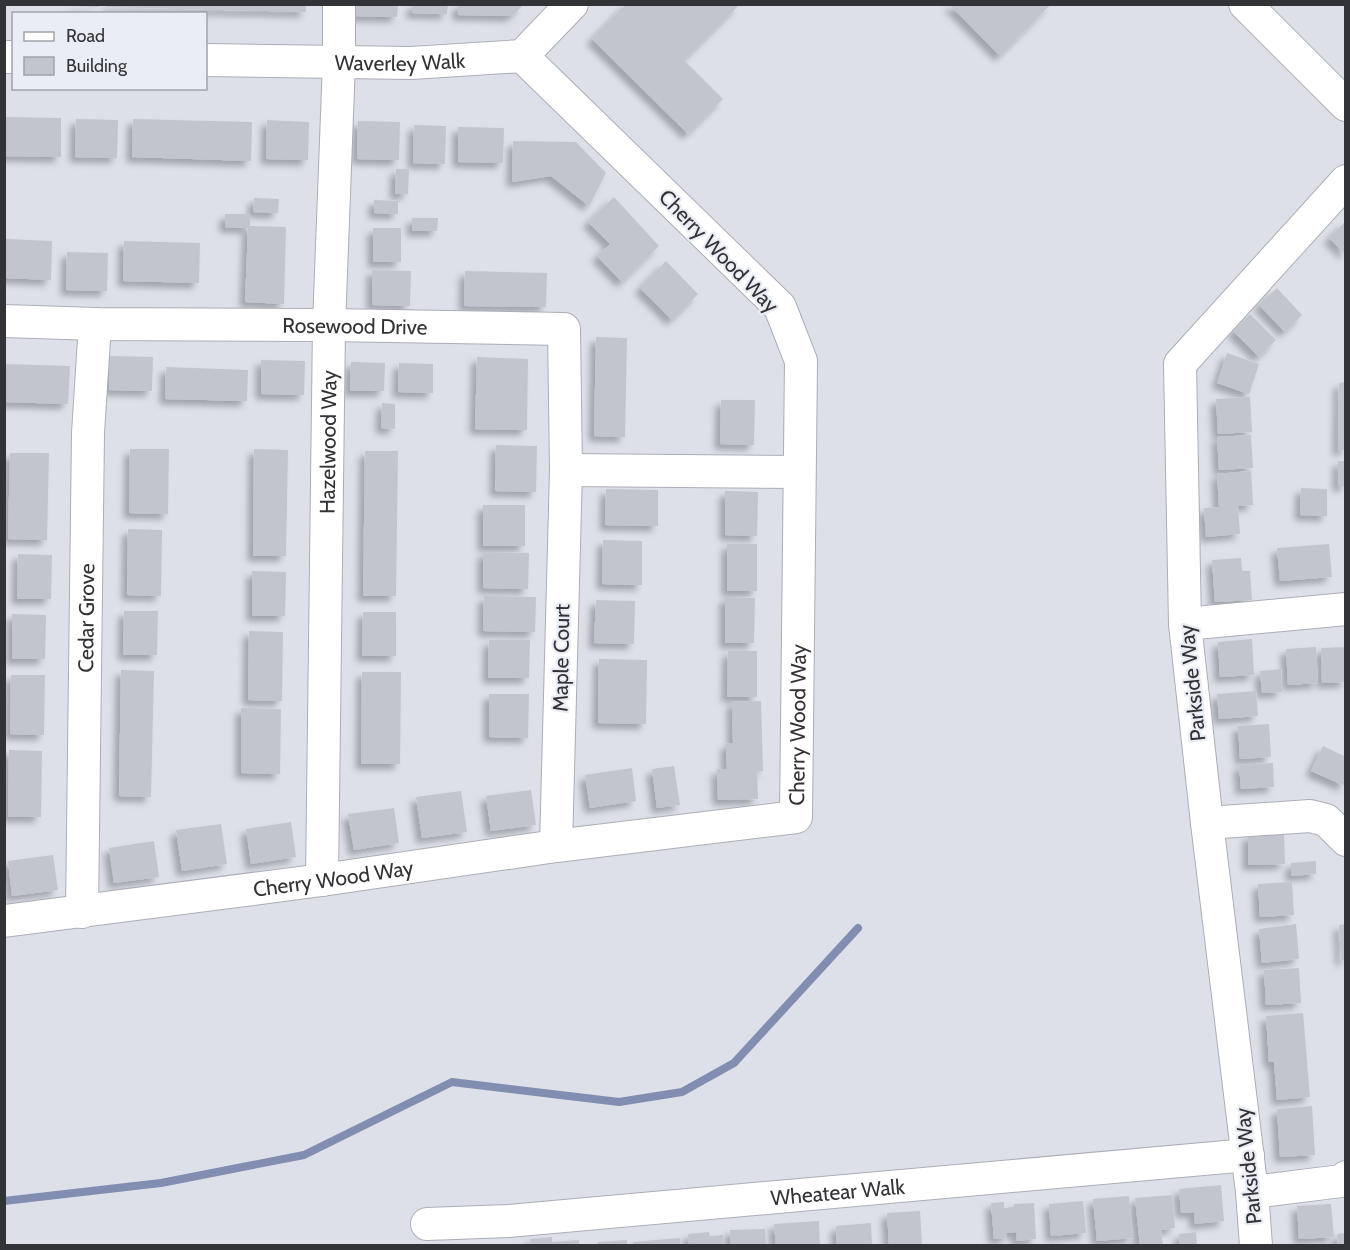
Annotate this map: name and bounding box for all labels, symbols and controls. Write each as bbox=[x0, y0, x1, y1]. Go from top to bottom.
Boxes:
legend bbox=[12, 12, 207, 90]
text: Road bbox=[66, 25, 105, 47]
street label: Waverley Walk bbox=[334, 47, 467, 76]
text: Building bbox=[66, 55, 128, 77]
street label: Cherry Wood Way bbox=[654, 184, 784, 318]
street label: Rosewood Drive bbox=[282, 312, 428, 339]
street label: Hazelwood Way bbox=[314, 370, 341, 514]
street label: Cedar Grove bbox=[72, 563, 99, 673]
street label: Maple Court bbox=[548, 604, 574, 712]
street label: Parkside Way bbox=[1173, 623, 1211, 743]
street label: Cherry Wood Way bbox=[784, 644, 810, 806]
street label: Cherry Wood Way bbox=[252, 854, 415, 901]
street label: Parkside Way bbox=[1229, 1106, 1267, 1226]
street label: Wheatear Walk bbox=[769, 1173, 906, 1210]

